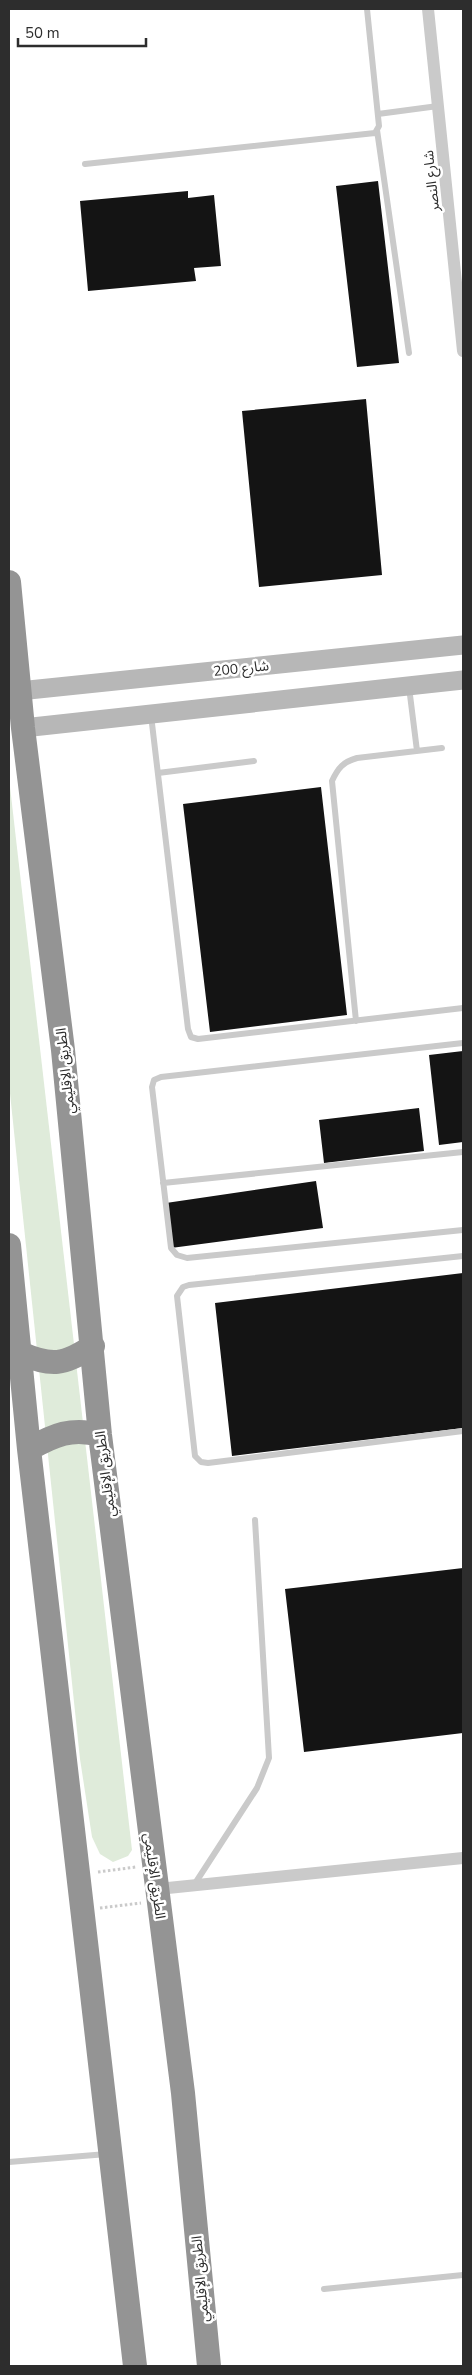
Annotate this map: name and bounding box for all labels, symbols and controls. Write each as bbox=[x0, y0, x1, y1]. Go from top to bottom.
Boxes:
scale bar bbox=[18, 15, 145, 47]
text: 50 m bbox=[25, 23, 60, 43]
street label: شارع النصر bbox=[419, 149, 445, 214]
street label: شارع 200 bbox=[212, 656, 270, 682]
street label: الطريق الإقليمي bbox=[52, 1027, 81, 1115]
street label: الطريق الإقليمي bbox=[91, 1430, 121, 1518]
street label: الطريق الإقليمي bbox=[138, 1832, 170, 1920]
street label: الطريق الإقليمي bbox=[187, 2235, 215, 2323]

